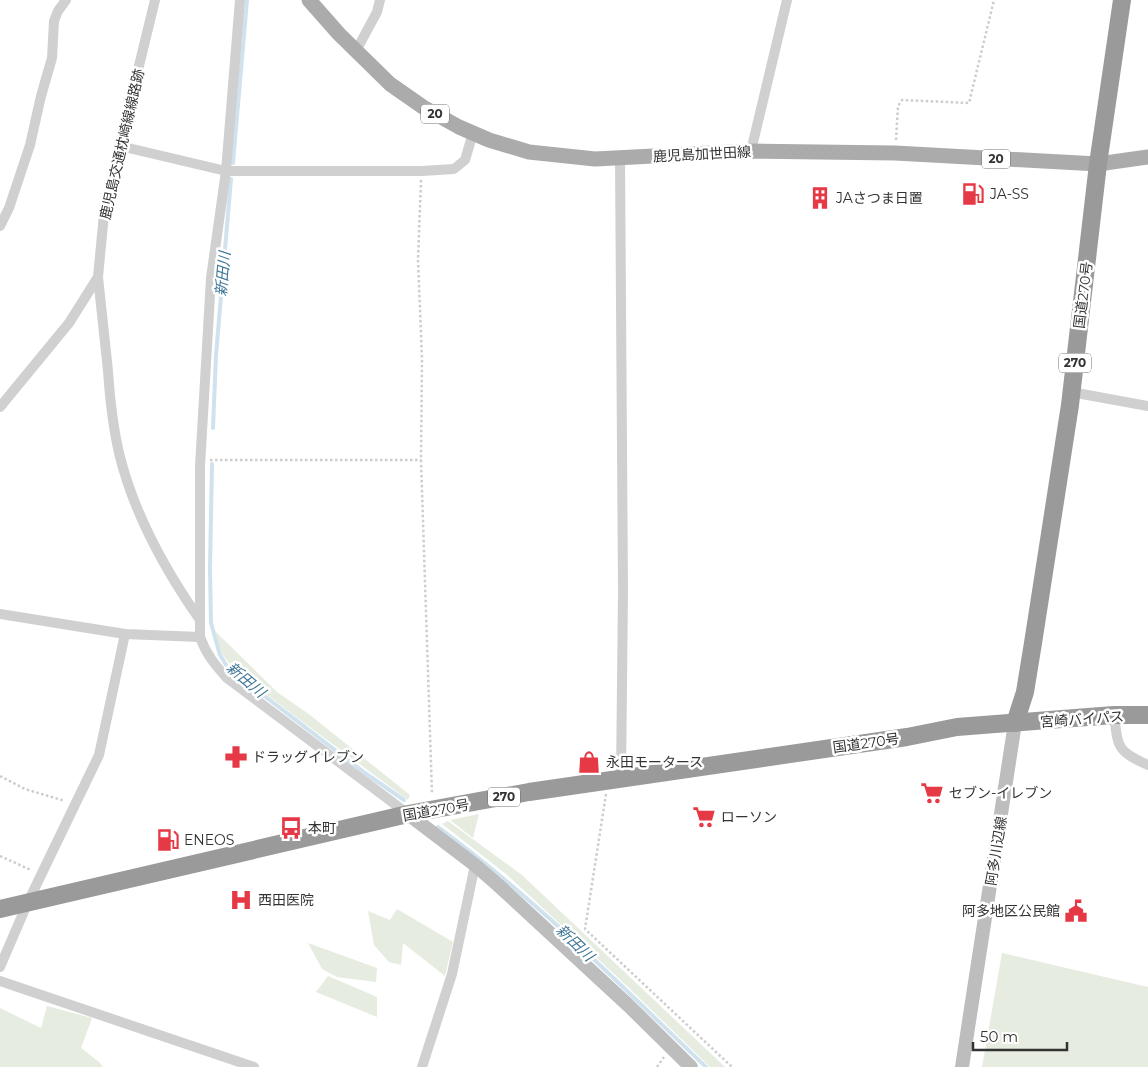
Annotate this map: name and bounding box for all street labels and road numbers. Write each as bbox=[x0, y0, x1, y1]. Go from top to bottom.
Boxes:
street label: 鹿児島交通枕崎線線路跡 bbox=[96, 67, 148, 221]
road number: 20 bbox=[421, 105, 449, 124]
street label: 鹿児島加世田線 bbox=[653, 142, 751, 166]
road number: 20 bbox=[982, 150, 1010, 168]
street label: 国道270号 bbox=[1070, 261, 1096, 329]
road number: 270 bbox=[1059, 353, 1091, 372]
street label: 宮崎バイパス bbox=[1040, 707, 1124, 731]
street label: 国道270号 bbox=[831, 729, 901, 757]
road number: 270 bbox=[488, 788, 520, 806]
street label: 国道270号 bbox=[401, 795, 471, 825]
street label: 阿多川辺線 bbox=[982, 815, 1010, 887]

